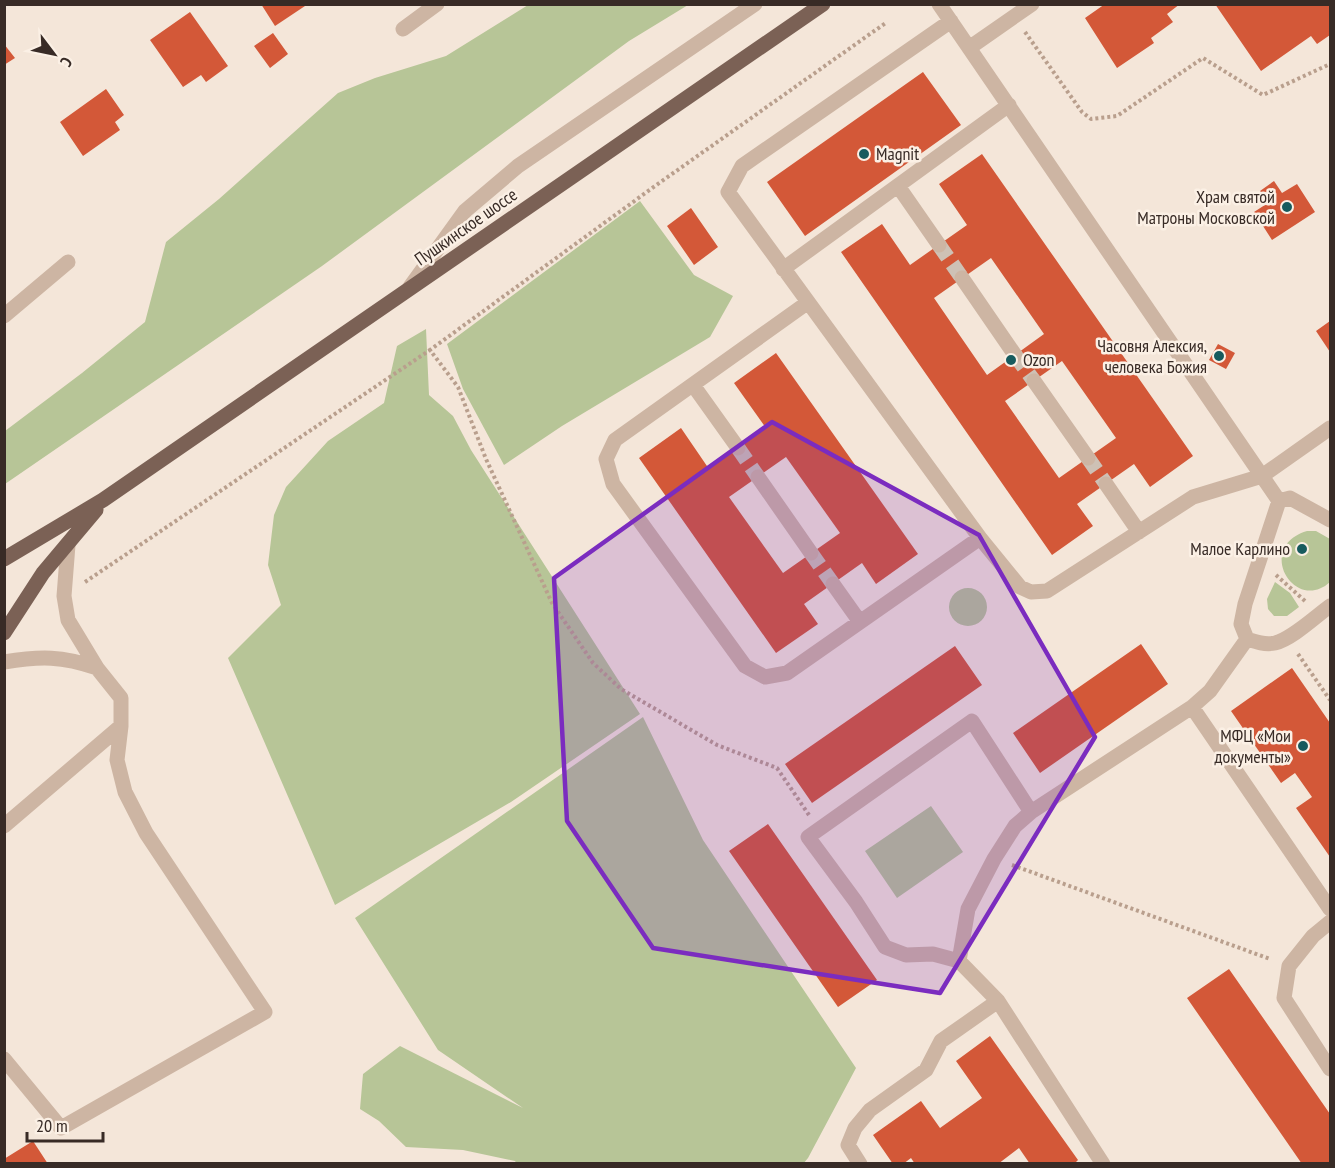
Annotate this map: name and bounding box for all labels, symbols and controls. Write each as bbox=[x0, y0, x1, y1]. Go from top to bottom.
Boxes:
north arrow bbox=[24, 24, 84, 84]
text: С bbox=[56, 54, 77, 71]
place label: Magnit bbox=[876, 142, 919, 165]
marker: Magnit bbox=[857, 147, 871, 161]
street label: Пушкинское шоссе bbox=[410, 183, 521, 270]
place label: Храм святой Матроны Моcковской bbox=[1137, 185, 1275, 229]
marker: Храм святой Матроны Моcковской bbox=[1280, 200, 1294, 214]
place label: Часовня Алексия, человека Божия bbox=[1097, 334, 1207, 378]
place label: Ozon bbox=[1023, 348, 1055, 371]
marker: Часовня Алексия, человека Божия bbox=[1212, 349, 1226, 363]
marker: Ozon bbox=[1004, 353, 1018, 367]
place label: Малое Карлино bbox=[1190, 537, 1290, 560]
marker: Малое Карлино bbox=[1295, 542, 1309, 556]
place label: МФЦ «Мои документы» bbox=[1215, 724, 1291, 768]
marker: МФЦ «Мои документы» bbox=[1296, 739, 1310, 753]
scale bar bbox=[27, 1105, 104, 1143]
text: 20 m bbox=[36, 1114, 68, 1137]

